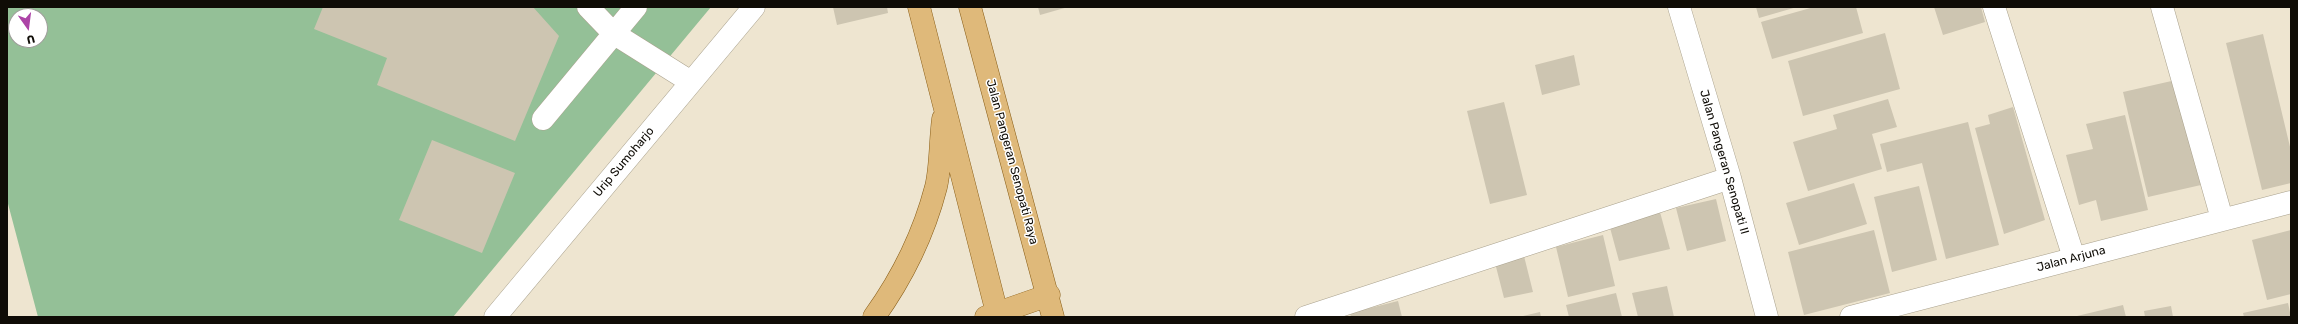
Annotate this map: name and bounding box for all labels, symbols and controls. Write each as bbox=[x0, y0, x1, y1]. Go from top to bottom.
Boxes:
north arrow bbox=[8, 8, 48, 48]
text: U bbox=[25, 32, 36, 46]
street label: Jalan Pangeran Senopati Raya bbox=[983, 78, 1041, 246]
street label: Jalan Pangeran Senopati II bbox=[1696, 88, 1752, 236]
street label: Urip Sumoharjo bbox=[591, 124, 657, 200]
street label: Jalan Arjuna bbox=[2035, 243, 2107, 275]

